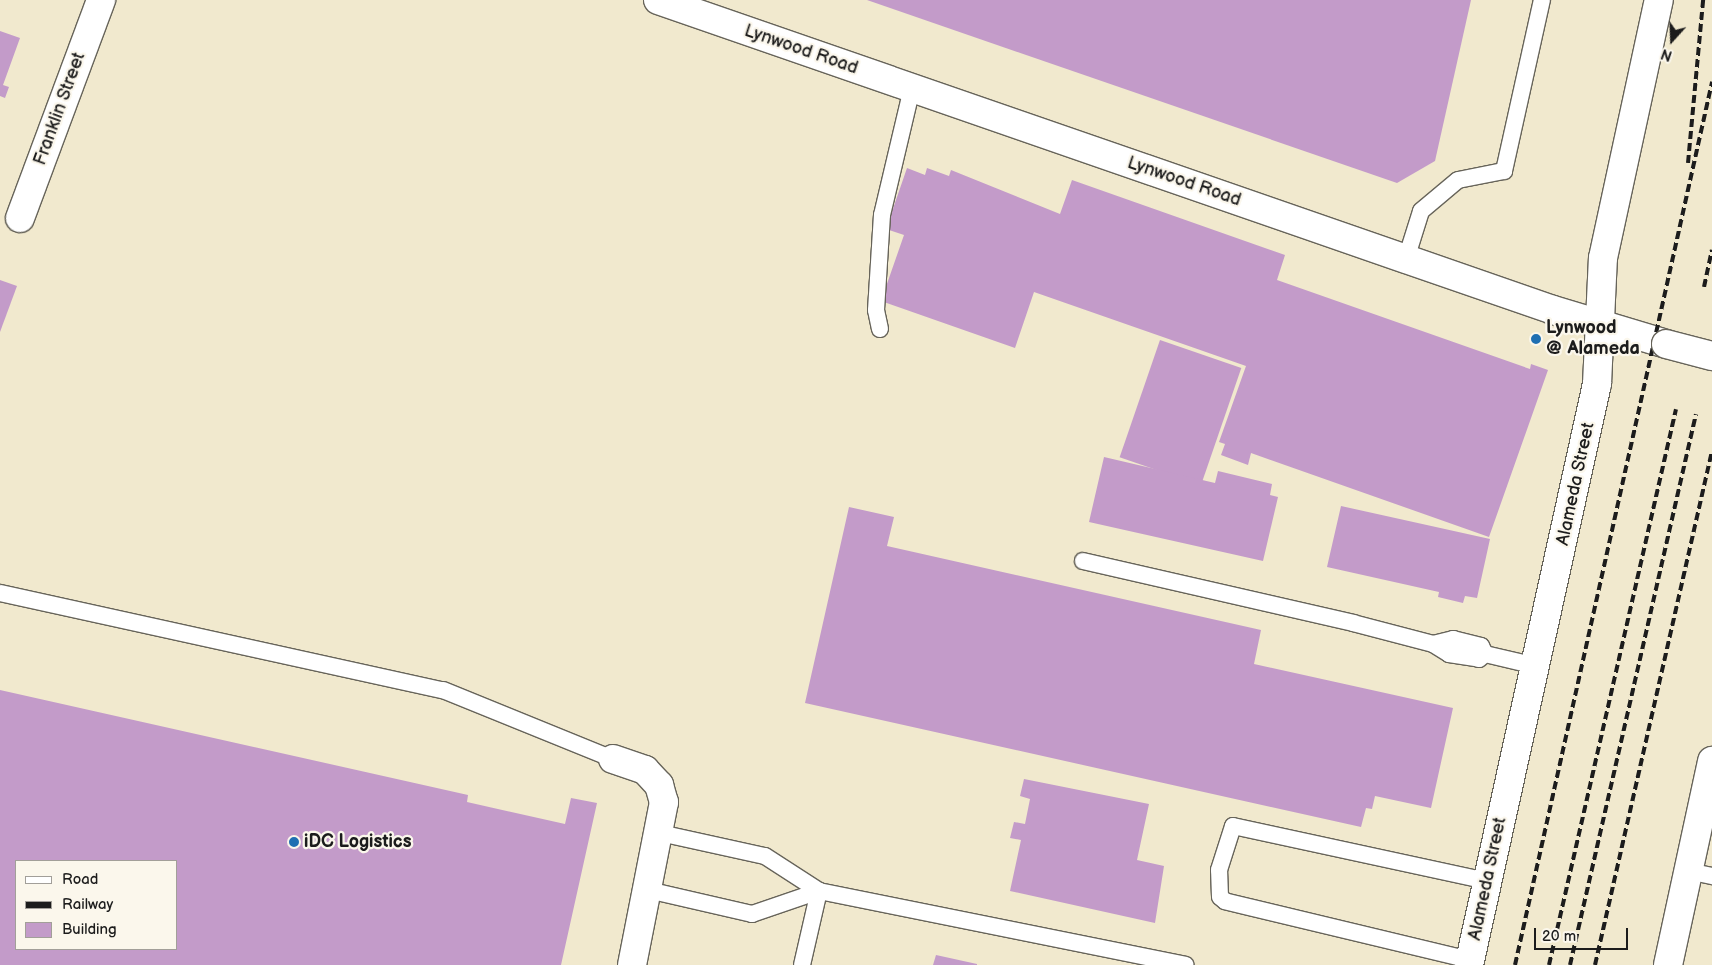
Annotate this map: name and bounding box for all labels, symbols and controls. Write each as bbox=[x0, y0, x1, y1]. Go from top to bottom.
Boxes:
north arrow bbox=[1647, 15, 1697, 65]
street label: Lynwood Road bbox=[741, 20, 861, 80]
text: N bbox=[1659, 45, 1675, 64]
street label: Franklin Street bbox=[30, 50, 90, 168]
street label: Lynwood Road bbox=[1124, 152, 1244, 212]
place label: Lynwood @ Alameda bbox=[1546, 318, 1640, 360]
marker: Lynwood @ Alameda bbox=[1530, 333, 1542, 345]
street label: Alameda Street bbox=[1552, 420, 1600, 548]
street label: Alameda Street bbox=[1464, 815, 1512, 943]
place label: iDC Logistics bbox=[304, 831, 412, 853]
marker: iDC Logistics bbox=[288, 836, 300, 848]
legend bbox=[15, 860, 178, 950]
text: Road bbox=[62, 870, 98, 889]
text: Railway bbox=[62, 895, 113, 914]
scale bar bbox=[1537, 918, 1631, 950]
text: Building bbox=[62, 920, 117, 939]
text: 20 m bbox=[1542, 927, 1576, 946]

